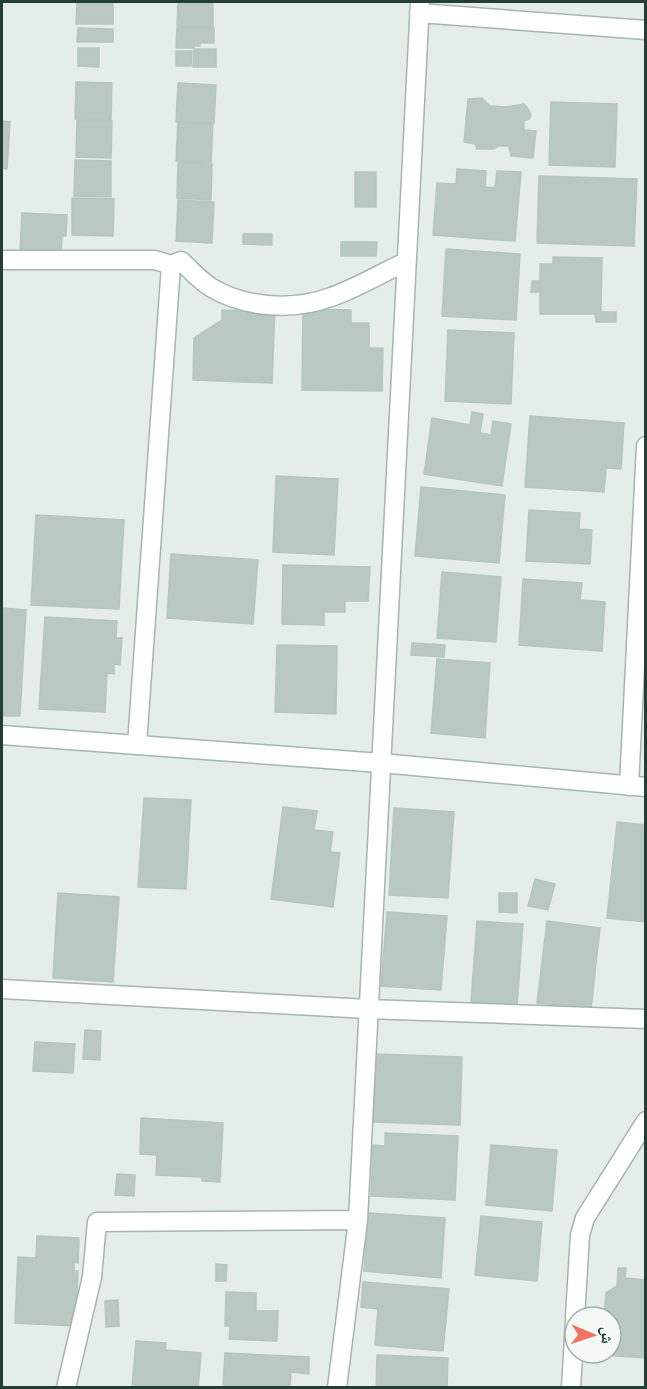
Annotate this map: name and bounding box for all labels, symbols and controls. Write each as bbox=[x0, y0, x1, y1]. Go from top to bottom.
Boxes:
north arrow bbox=[563, 1305, 623, 1365]
text: ش bbox=[598, 1327, 617, 1344]

